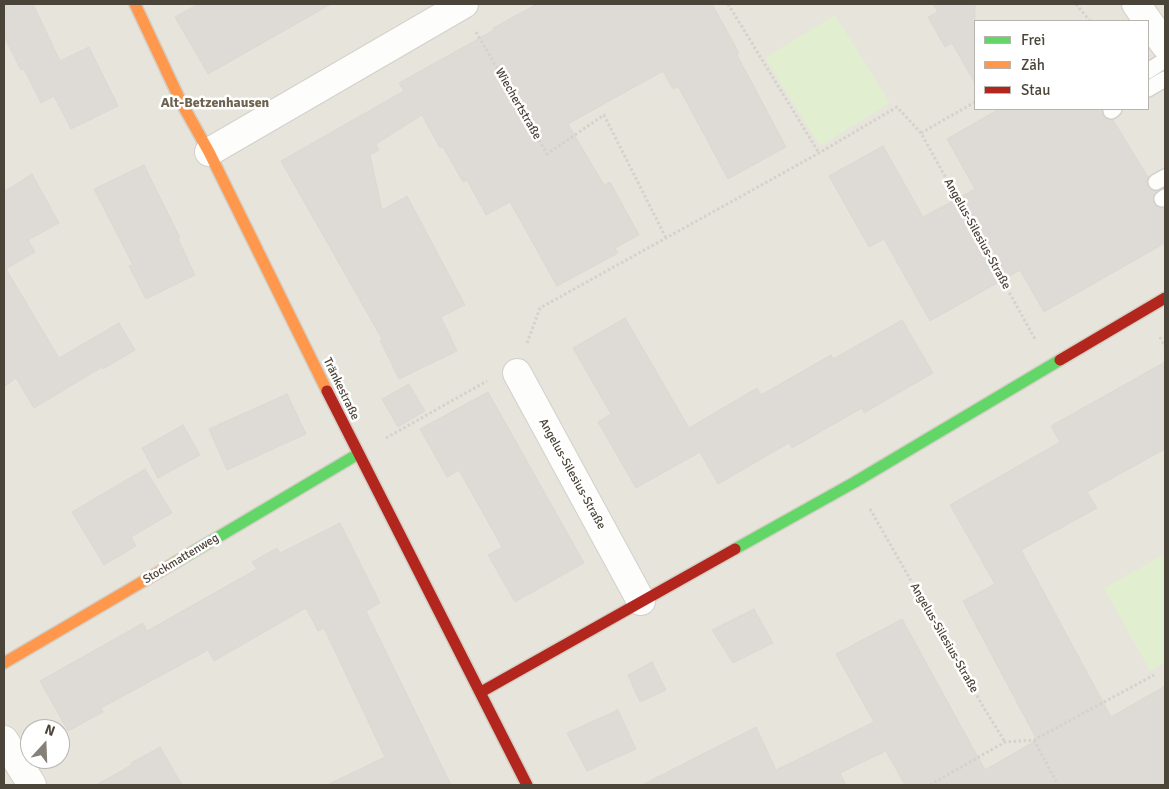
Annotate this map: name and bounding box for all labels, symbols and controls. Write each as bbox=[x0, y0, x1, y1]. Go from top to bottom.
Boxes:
legend bbox=[974, 20, 1149, 110]
text: Frei bbox=[1021, 31, 1045, 49]
text: Zäh bbox=[1021, 56, 1045, 74]
street label: Wiechertstraße bbox=[492, 66, 544, 142]
text: Stau bbox=[1021, 81, 1050, 99]
district label: Alt-Betzenhausen bbox=[161, 95, 269, 111]
street label: Angelus-Silesius-Straße bbox=[941, 176, 1013, 292]
street label: Tränkestraße bbox=[320, 356, 362, 422]
street label: Angelus-Silesius-Straße bbox=[536, 416, 608, 532]
street label: Stockmattenweg bbox=[141, 531, 221, 587]
street label: Angelus-Silesius-Straße bbox=[907, 581, 981, 695]
north arrow bbox=[20, 719, 70, 769]
text: N bbox=[42, 721, 57, 740]

